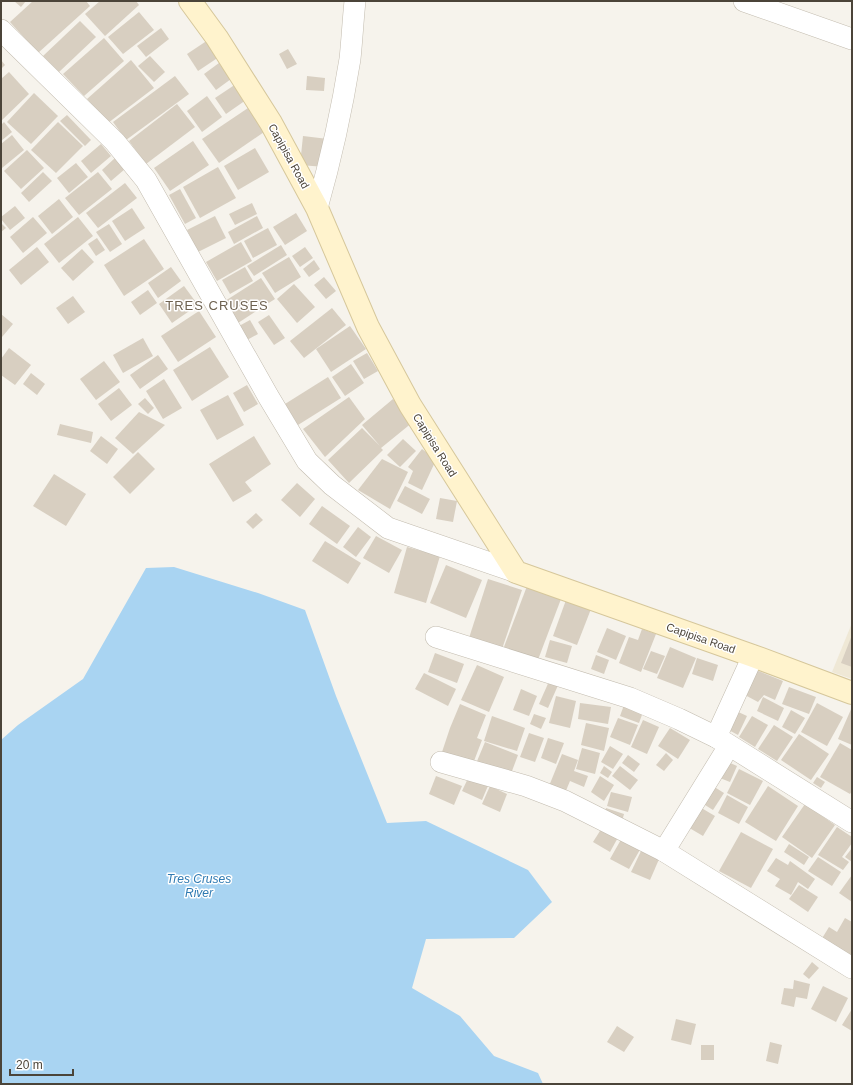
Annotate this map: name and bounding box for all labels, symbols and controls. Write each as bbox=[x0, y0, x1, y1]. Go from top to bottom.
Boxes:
street label: Capipisa Road bbox=[266, 122, 312, 190]
district label: TRES CRUSES bbox=[165, 298, 269, 313]
street label: Capipisa Road bbox=[411, 411, 459, 479]
street label: Capipisa Road bbox=[665, 621, 737, 655]
water label: Tres Cruses River bbox=[167, 872, 231, 900]
scale bar bbox=[10, 1051, 73, 1077]
text: 20 m bbox=[16, 1058, 43, 1072]

